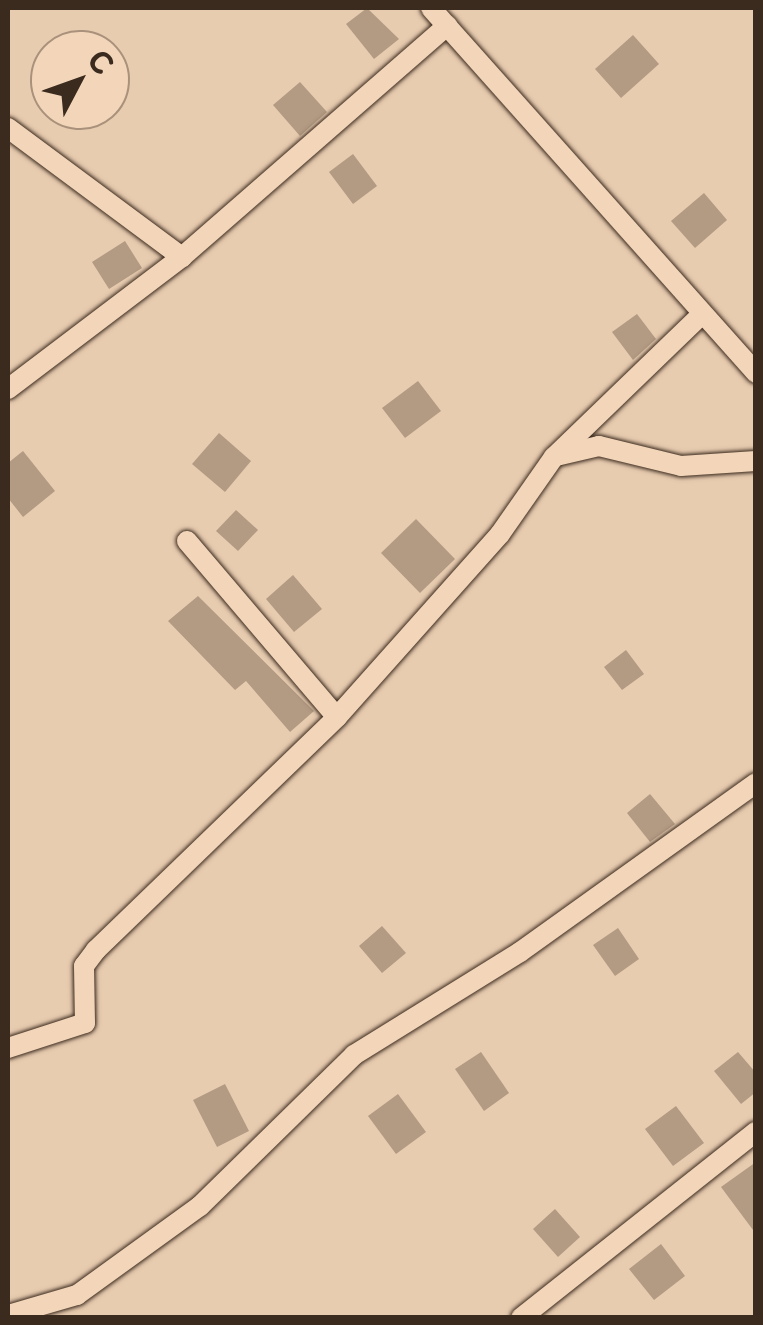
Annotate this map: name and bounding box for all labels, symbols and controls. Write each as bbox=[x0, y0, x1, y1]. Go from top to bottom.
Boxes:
north arrow bbox=[30, 30, 130, 130]
text: С bbox=[78, 39, 125, 83]

